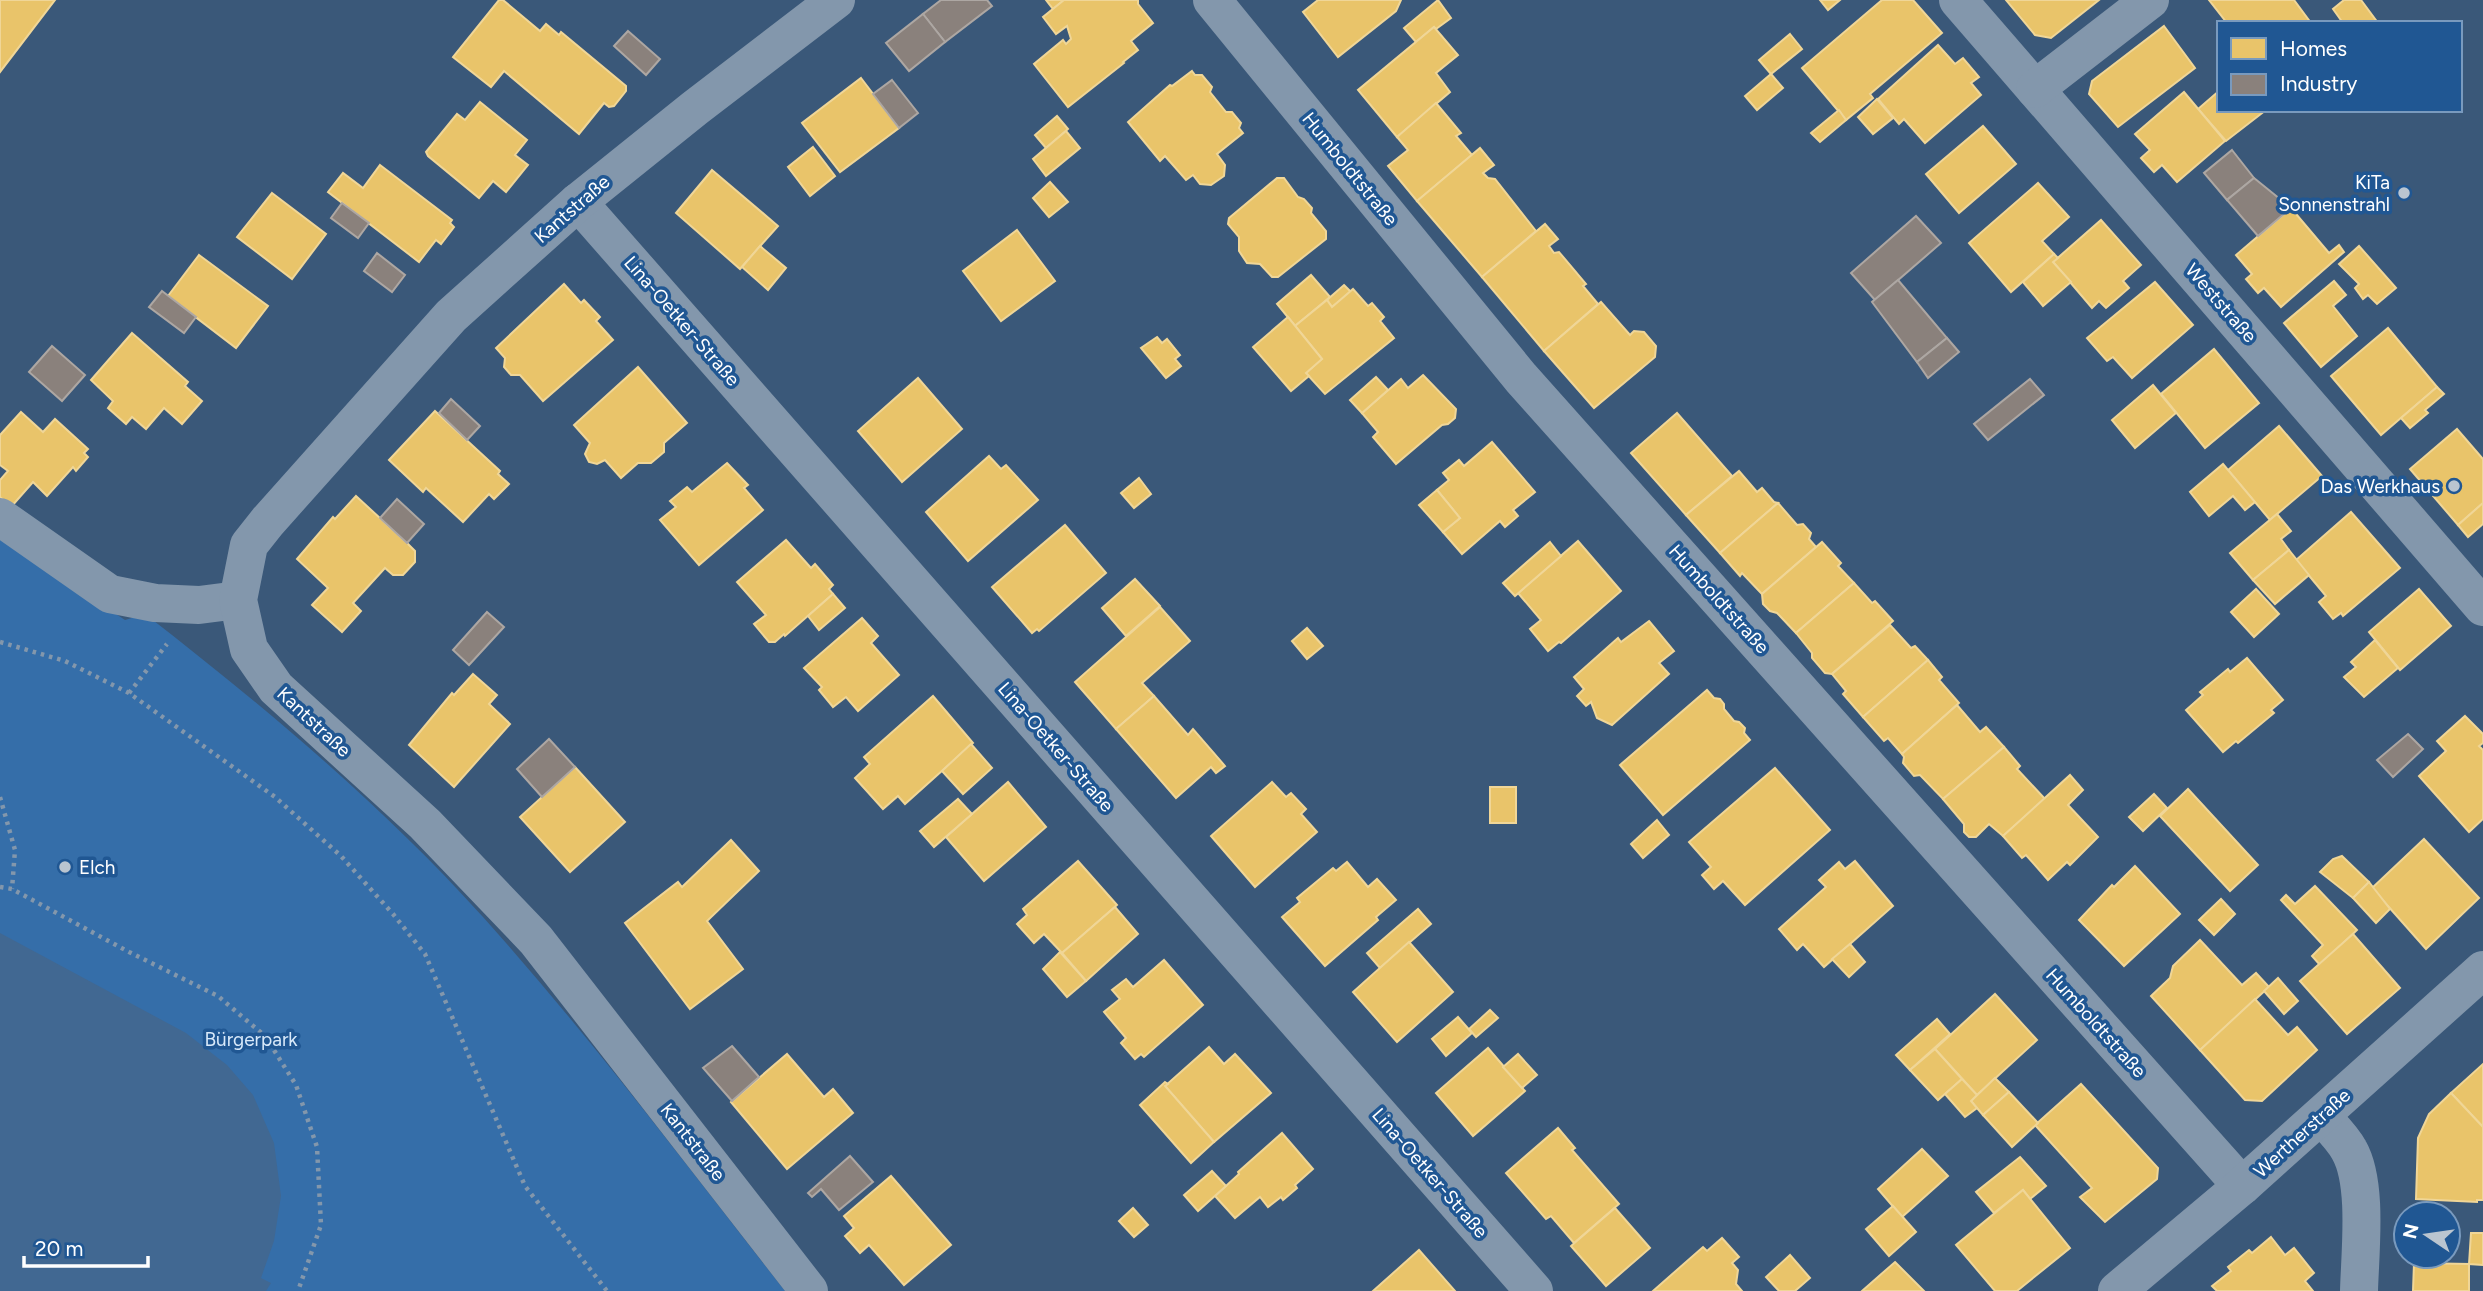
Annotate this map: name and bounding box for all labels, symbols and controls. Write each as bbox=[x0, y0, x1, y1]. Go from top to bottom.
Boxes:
legend bbox=[2217, 21, 2462, 112]
text: Homes bbox=[2280, 36, 2347, 61]
text: Industry bbox=[2280, 71, 2357, 96]
street label: Humboldtstraße bbox=[1297, 108, 1403, 230]
street label: Kantstraße bbox=[530, 170, 614, 248]
place label: KiTa Sonnenstrahl bbox=[2278, 171, 2390, 216]
marker: KiTa Sonnenstrahl bbox=[2396, 185, 2412, 201]
street label: Lina-Oetker-Straße bbox=[619, 251, 745, 391]
street label: Weststraße bbox=[2180, 259, 2262, 347]
place label: Das Werkhaus bbox=[2320, 475, 2440, 498]
marker: Das Werkhaus bbox=[2446, 478, 2462, 494]
street label: Humboldtstraße bbox=[1664, 540, 1774, 658]
street label: Lina-Oetker-Straße bbox=[993, 677, 1119, 817]
street label: Kantstraße bbox=[272, 682, 356, 762]
place label: Elch bbox=[79, 856, 115, 879]
marker: Elch bbox=[57, 859, 73, 875]
street label: Humboldtstraße bbox=[2041, 964, 2151, 1082]
park label: Bürgerpark bbox=[204, 1028, 298, 1051]
street label: Wertherstraße bbox=[2249, 1084, 2355, 1182]
street label: Kantstraße bbox=[656, 1099, 730, 1185]
street label: Lina-Oetker-Straße bbox=[1367, 1103, 1493, 1243]
north arrow bbox=[2392, 1200, 2462, 1270]
text: N bbox=[2398, 1222, 2424, 1241]
scale bar bbox=[24, 1224, 149, 1268]
text: 20 m bbox=[35, 1236, 83, 1261]

